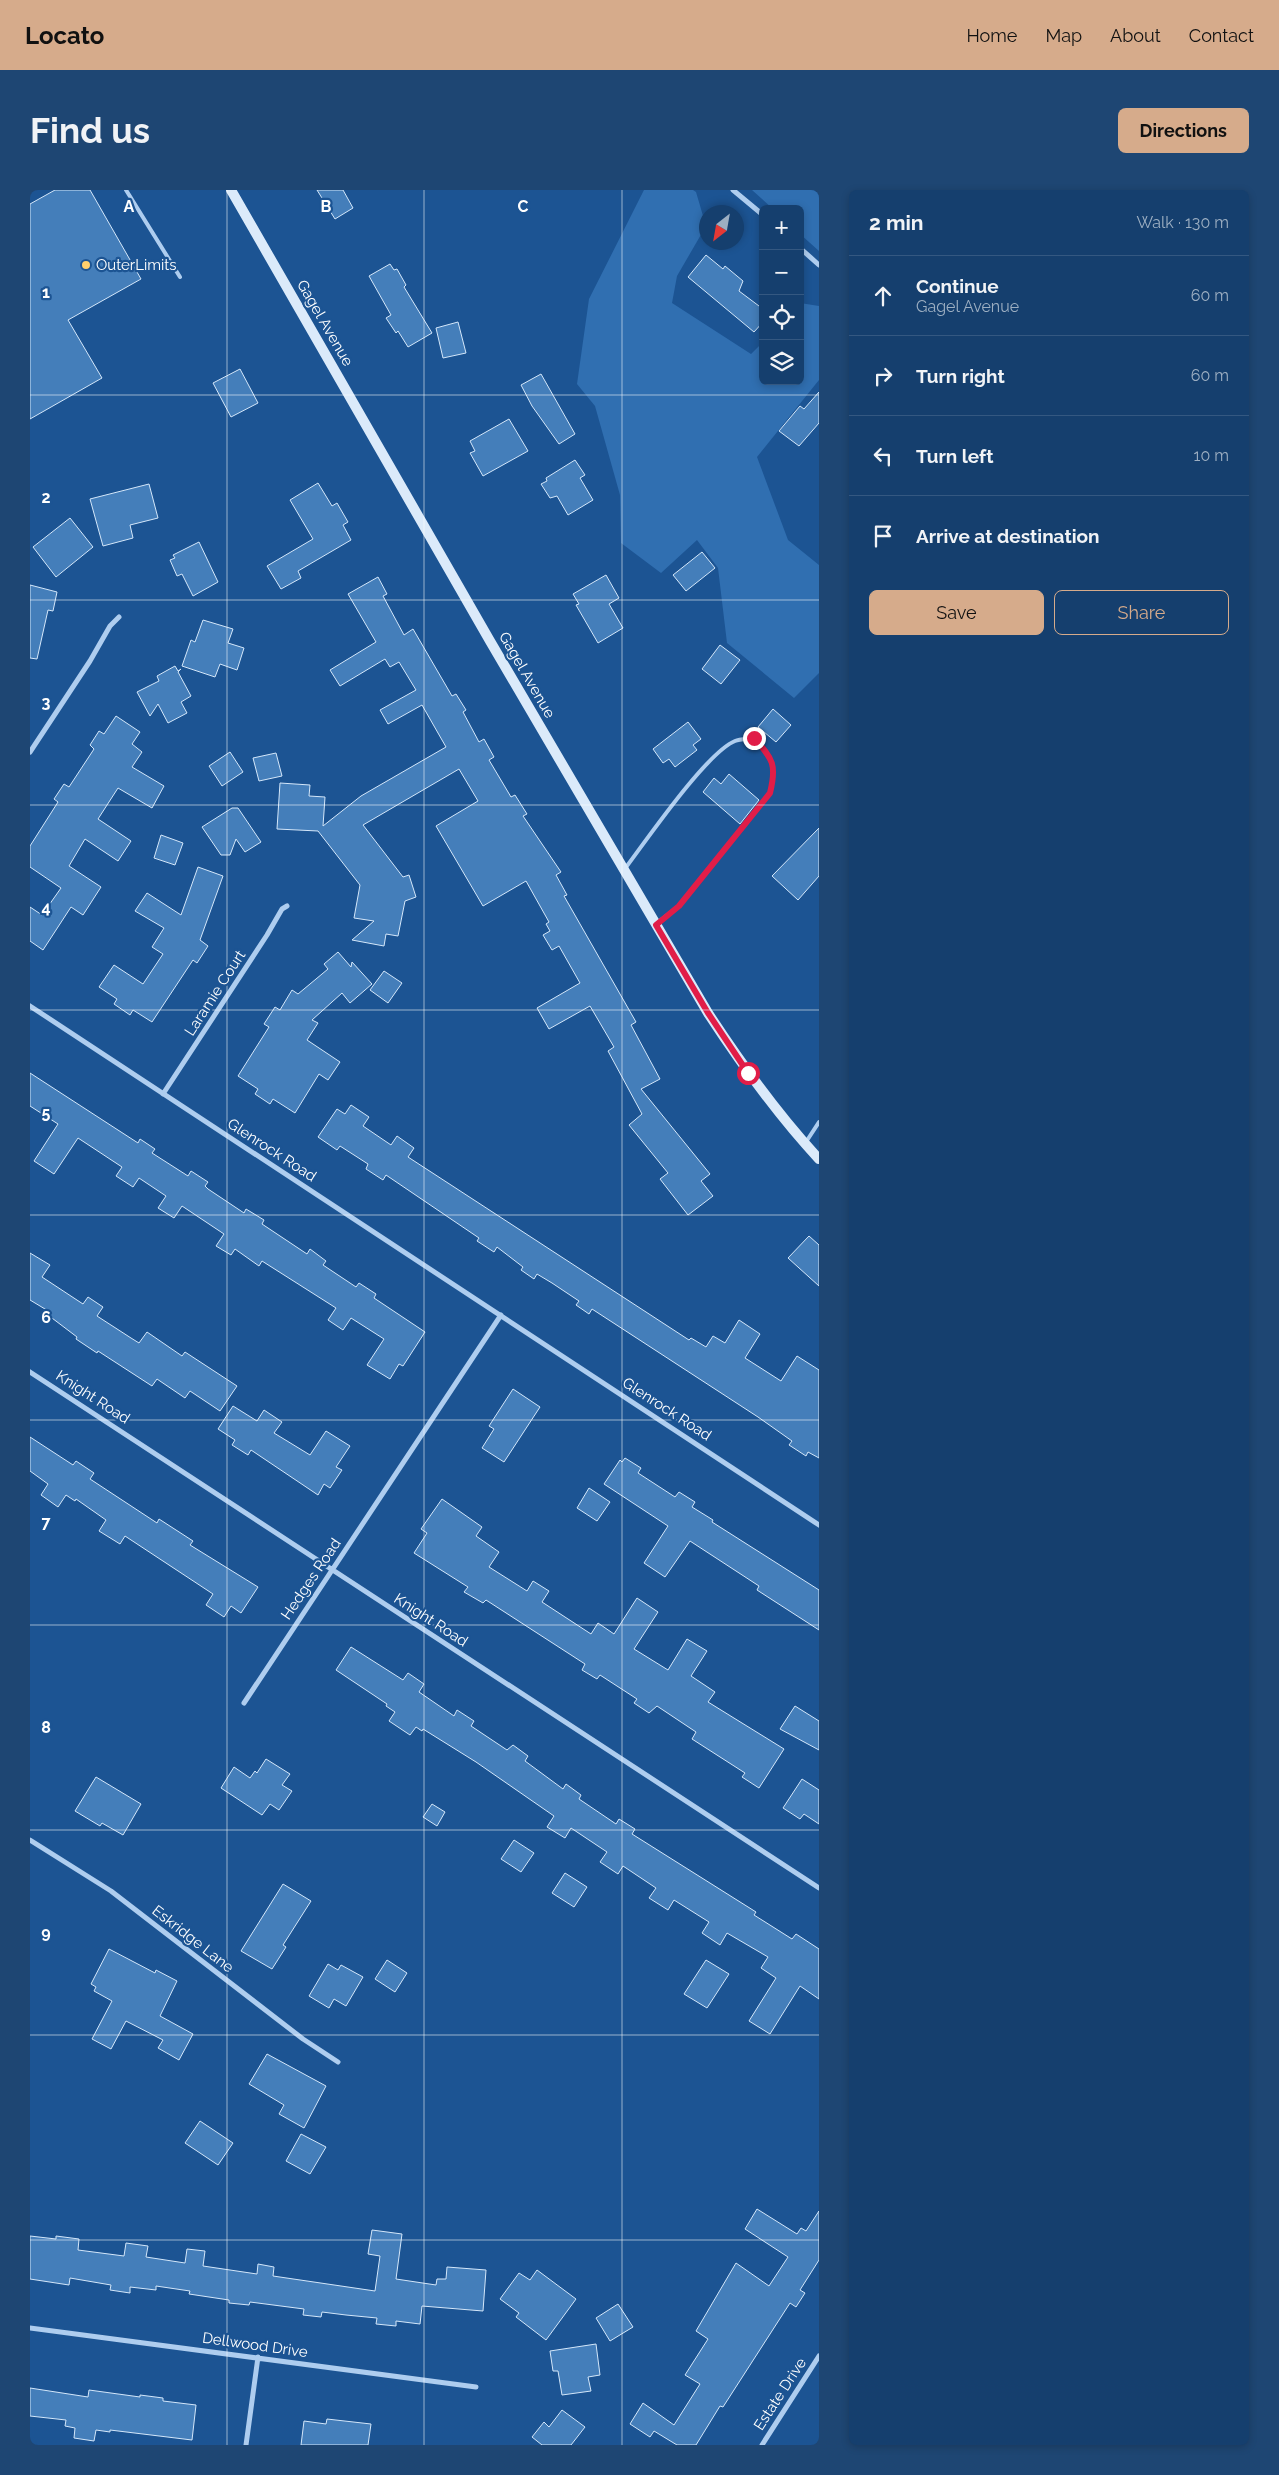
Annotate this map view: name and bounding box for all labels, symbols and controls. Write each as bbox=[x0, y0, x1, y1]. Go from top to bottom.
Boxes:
text: Locato bbox=[25, 21, 104, 50]
text: Home bbox=[966, 25, 1017, 46]
text: Map bbox=[1045, 25, 1082, 46]
text: About bbox=[1110, 25, 1161, 46]
text: Contact bbox=[1189, 25, 1254, 46]
button: Directions bbox=[1118, 108, 1249, 153]
text: Find us bbox=[30, 110, 150, 151]
text: A bbox=[124, 197, 135, 216]
text: B bbox=[321, 197, 332, 216]
text: C bbox=[518, 197, 529, 216]
north arrow bbox=[699, 205, 744, 250]
map controls bbox=[759, 205, 804, 385]
button: + bbox=[759, 205, 804, 250]
text: 2 min bbox=[869, 210, 923, 235]
text: Walk · 130 m bbox=[1136, 213, 1229, 232]
button: − bbox=[759, 250, 804, 295]
place label: OuterLimits bbox=[96, 256, 176, 274]
marker: OuterLimits bbox=[80, 259, 92, 271]
text: Continue bbox=[916, 275, 999, 297]
street label: Gagel Avenue bbox=[293, 277, 357, 369]
icon: ahead bbox=[869, 282, 897, 310]
text: 1 bbox=[42, 283, 50, 302]
text: 60 m bbox=[1191, 286, 1229, 305]
button: locate bbox=[759, 295, 804, 340]
text: Gagel Avenue bbox=[916, 297, 1019, 316]
button: layers bbox=[759, 340, 804, 385]
icon: right bbox=[869, 362, 897, 390]
text: Turn right bbox=[916, 365, 1005, 387]
text: 60 m bbox=[1191, 366, 1229, 385]
icon: left bbox=[869, 442, 897, 470]
text: Turn left bbox=[916, 445, 993, 467]
text: 10 m bbox=[1194, 446, 1229, 465]
text: 2 bbox=[41, 488, 51, 507]
icon: arrive bbox=[869, 522, 897, 550]
text: Arrive at destination bbox=[916, 525, 1100, 547]
button: Save bbox=[869, 590, 1044, 635]
button: Share bbox=[1054, 590, 1229, 635]
street label: Gagel Avenue bbox=[495, 629, 559, 721]
text: 3 bbox=[42, 693, 51, 712]
route end bbox=[743, 727, 766, 750]
text: 4 bbox=[41, 898, 51, 917]
street label: Laramie Court bbox=[181, 947, 249, 1039]
route start bbox=[737, 1062, 760, 1085]
text: 5 bbox=[42, 1103, 51, 1122]
street label: Glenrock Road bbox=[224, 1115, 320, 1185]
text: 6 bbox=[41, 1308, 51, 1327]
street label: Knight Road bbox=[53, 1366, 133, 1428]
street label: Glenrock Road bbox=[619, 1374, 715, 1444]
text: 7 bbox=[42, 1513, 51, 1532]
street label: Hedges Road bbox=[277, 1535, 345, 1623]
street label: Knight Road bbox=[391, 1589, 471, 1651]
text: 8 bbox=[41, 1718, 51, 1737]
street label: Eskridge Lane bbox=[149, 1902, 238, 1977]
text: 9 bbox=[41, 1923, 51, 1942]
street label: Dellwood Drive bbox=[201, 2329, 309, 2361]
street label: Estate Drive bbox=[750, 2354, 810, 2434]

